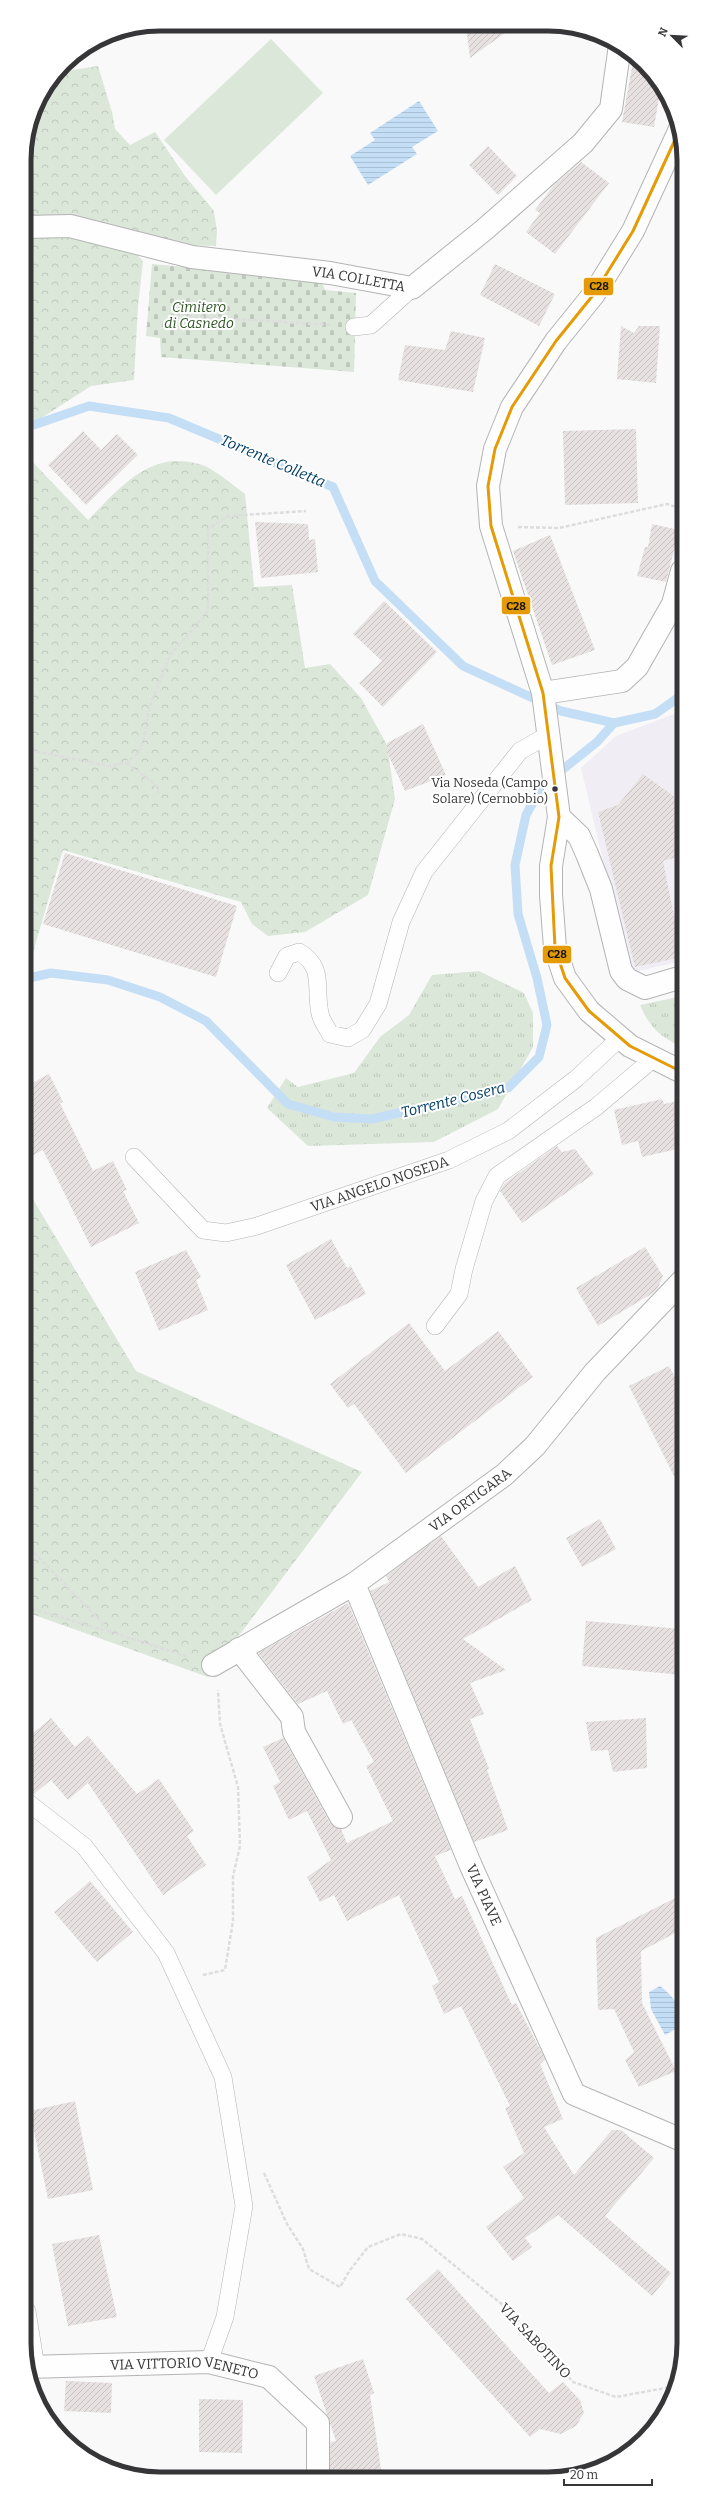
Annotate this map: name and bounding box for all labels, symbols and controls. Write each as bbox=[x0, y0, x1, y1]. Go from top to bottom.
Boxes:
north arrow bbox=[652, 16, 692, 56]
text: N bbox=[656, 25, 671, 39]
street label: VIA COLLETTA bbox=[311, 262, 407, 295]
line badge: C28 bbox=[583, 277, 614, 296]
text: C28 bbox=[589, 280, 609, 293]
park label: Cimitero di Casnedo bbox=[164, 299, 234, 332]
water label: Torrente Colletta bbox=[218, 431, 328, 491]
line badge: C28 bbox=[501, 596, 531, 615]
text: C28 bbox=[506, 600, 526, 613]
place label: Via Noseda (Campo Solare) (Cernobbio) bbox=[431, 775, 548, 806]
marker: Via Noseda (Campo Solare) (Cernobbio) bbox=[550, 784, 560, 794]
line badge: C28 bbox=[542, 945, 572, 964]
text: C28 bbox=[547, 948, 567, 961]
water label: Torrente Cosera bbox=[399, 1078, 507, 1122]
street label: VIA ANGELO NOSEDA bbox=[308, 1152, 451, 1215]
street label: VIA ORTIGARA bbox=[426, 1464, 515, 1535]
street label: VIA PIAVE bbox=[463, 1861, 505, 1928]
street label: VIA SABOTINO bbox=[496, 2300, 574, 2382]
street label: VIA VITTORIO VENETO bbox=[110, 2353, 260, 2383]
scale bar bbox=[564, 2461, 652, 2487]
text: 20 m bbox=[570, 2468, 599, 2482]

